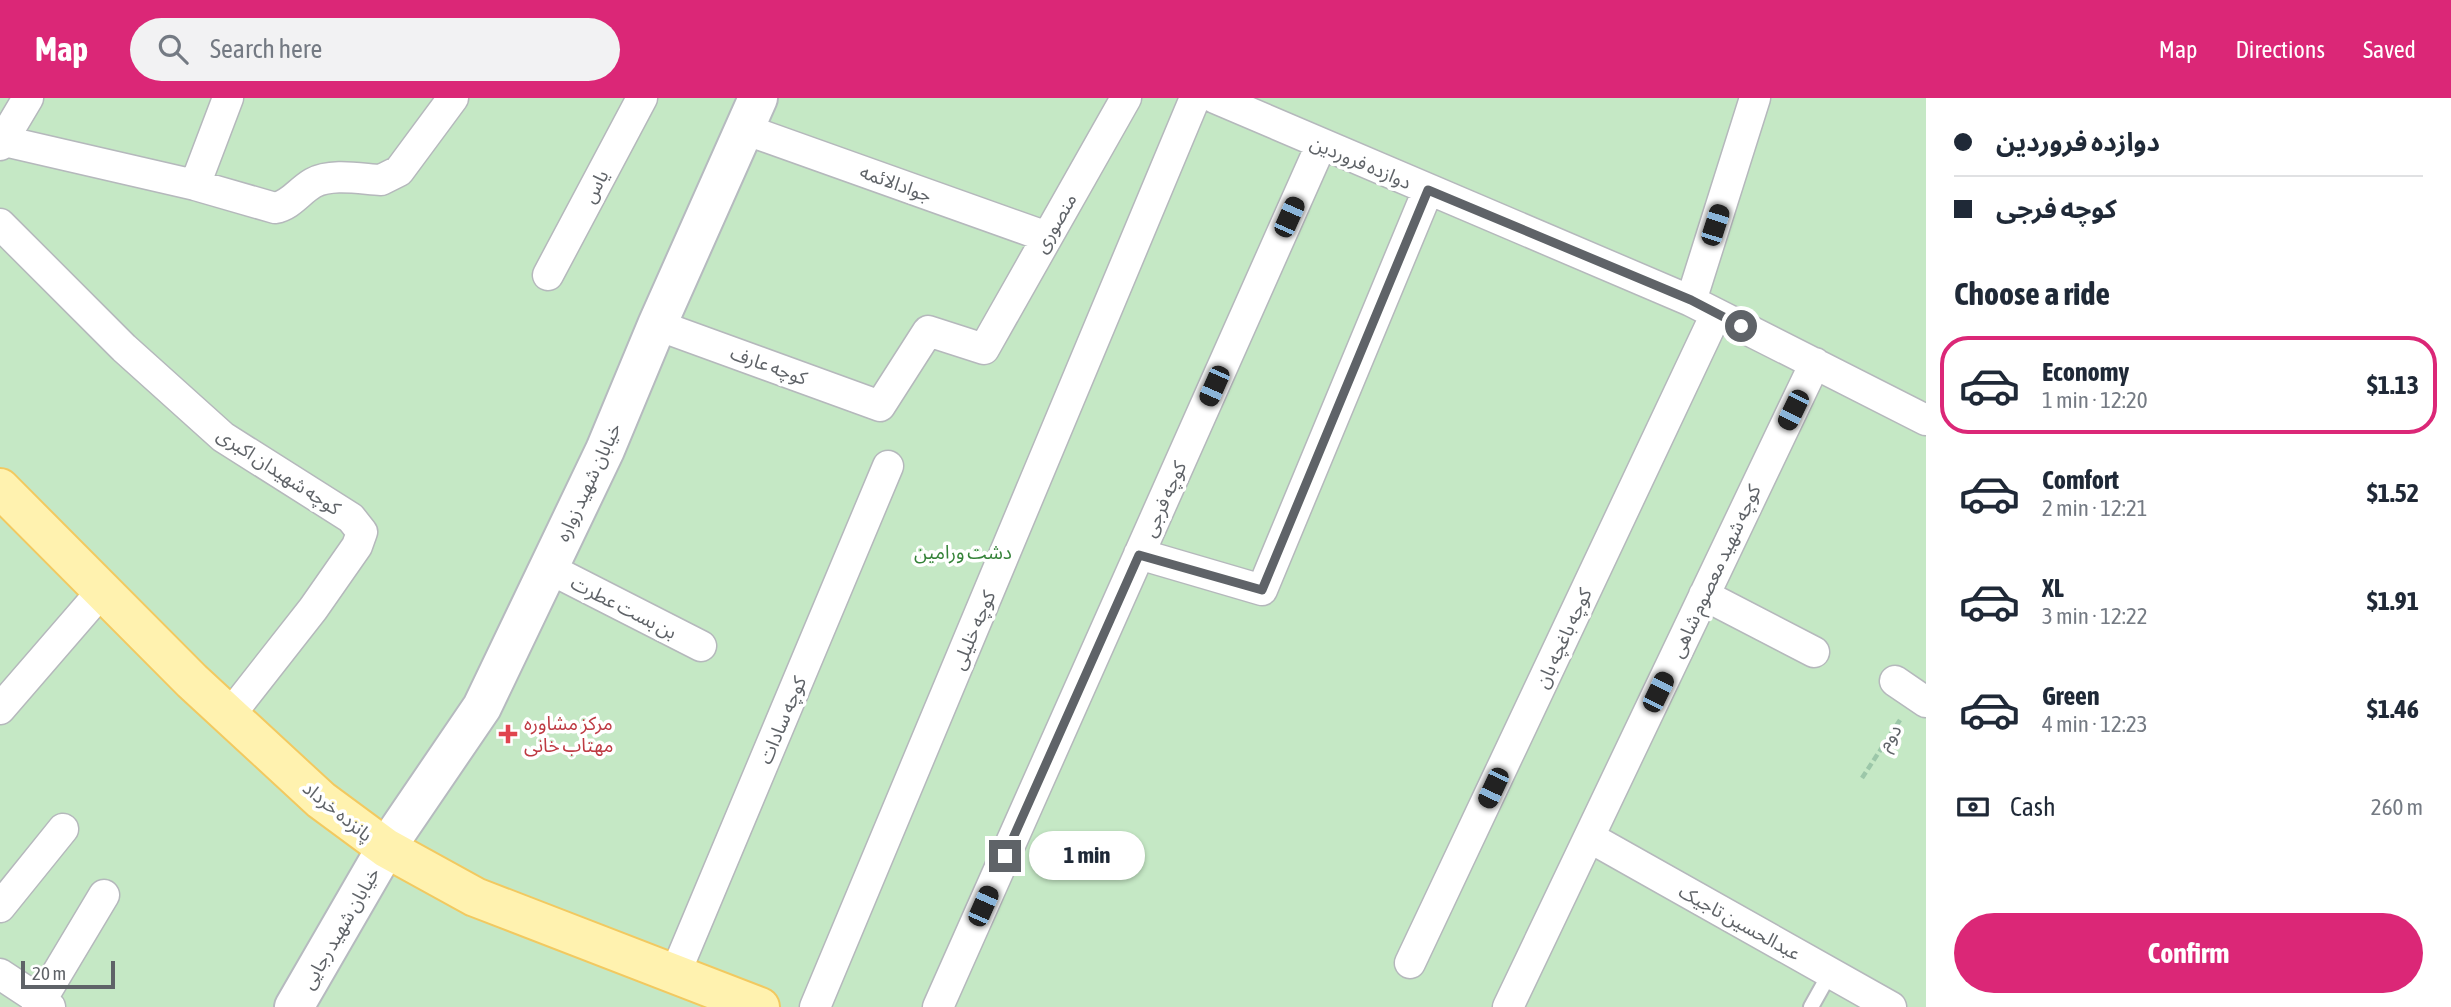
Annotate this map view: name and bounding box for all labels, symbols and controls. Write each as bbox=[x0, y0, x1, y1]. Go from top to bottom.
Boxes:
search box bbox=[130, 18, 620, 81]
text: Map bbox=[35, 30, 88, 68]
icon: search bbox=[154, 30, 192, 68]
text: Search here bbox=[210, 34, 322, 64]
text: Map bbox=[2159, 36, 2197, 63]
text: Directions bbox=[2235, 36, 2325, 63]
text: Saved bbox=[2363, 36, 2416, 63]
text: دوازده فروردین bbox=[1996, 127, 2160, 157]
street label: دوازده فروردین bbox=[1307, 131, 1415, 194]
street label: جوادالائمه bbox=[857, 160, 935, 207]
street label: یاس bbox=[577, 166, 614, 207]
street label: منصوری bbox=[1029, 189, 1082, 257]
car bbox=[1271, 194, 1308, 240]
text: کوچه فرجی bbox=[1996, 194, 2117, 224]
car bbox=[1699, 202, 1732, 248]
text: Choose a ride bbox=[1954, 275, 2110, 312]
route start bbox=[1725, 310, 1757, 342]
street label: کوچه عارف bbox=[727, 341, 811, 391]
icon: car bbox=[1958, 354, 2021, 417]
text: Economy bbox=[2042, 357, 2129, 387]
car bbox=[1196, 363, 1233, 409]
text: $1.13 bbox=[2367, 370, 2419, 400]
car bbox=[1775, 387, 1812, 433]
text: 1 min · 12:20 bbox=[2042, 387, 2148, 413]
street label: خیابان شهید زواره bbox=[551, 419, 626, 545]
street label: کوچه شهیدان اکبری bbox=[212, 423, 346, 521]
street label: کوچه فرجی bbox=[1138, 457, 1193, 541]
icon: car bbox=[1958, 462, 2021, 525]
text: Comfort bbox=[2042, 465, 2119, 495]
text: $1.52 bbox=[2367, 478, 2419, 508]
street label: کوچه شهید معصوم شاهی bbox=[1665, 480, 1769, 663]
text: 2 min · 12:21 bbox=[2042, 495, 2148, 521]
park label: دشت ورامین bbox=[914, 541, 1012, 564]
icon: car bbox=[1958, 570, 2021, 633]
street label: بن بست عطرت bbox=[567, 571, 681, 644]
text: XL bbox=[2042, 573, 2064, 603]
street label: کوچه باغچه بان bbox=[1530, 584, 1598, 692]
street label: کوچه خلیلی bbox=[947, 586, 1002, 674]
text: $1.91 bbox=[2367, 586, 2419, 616]
text: 3 min · 12:22 bbox=[2042, 603, 2148, 629]
car bbox=[1640, 669, 1677, 715]
street label: کوچه سادات bbox=[754, 672, 813, 768]
icon: car bbox=[1958, 678, 2021, 741]
text: Green bbox=[2042, 681, 2100, 711]
text: $1.46 bbox=[2367, 694, 2419, 724]
text: 4 min · 12:23 bbox=[2042, 711, 2148, 737]
place label: مرکز مشاوره مهتاب خانی bbox=[524, 712, 614, 757]
street label: دوم bbox=[1872, 720, 1909, 756]
marker: مرکز مشاوره مهتاب خانی bbox=[498, 724, 518, 744]
car bbox=[1475, 765, 1512, 811]
street label: پانزده خرداد bbox=[297, 776, 377, 847]
icon: cash bbox=[1954, 788, 1992, 826]
text: Cash bbox=[2010, 792, 2056, 822]
text: 260 m bbox=[2371, 794, 2423, 820]
callout: 1 min bbox=[1030, 832, 1145, 880]
route end bbox=[989, 840, 1021, 872]
text: 1 min bbox=[1064, 842, 1110, 868]
street label: خیابان شهید رجایی bbox=[296, 863, 385, 993]
street label: عبدالحسین تاجیک bbox=[1675, 880, 1805, 965]
car bbox=[965, 883, 1002, 929]
button: Confirm bbox=[1954, 913, 2423, 993]
scale bar bbox=[21, 958, 116, 990]
text: 20 m bbox=[32, 962, 66, 984]

